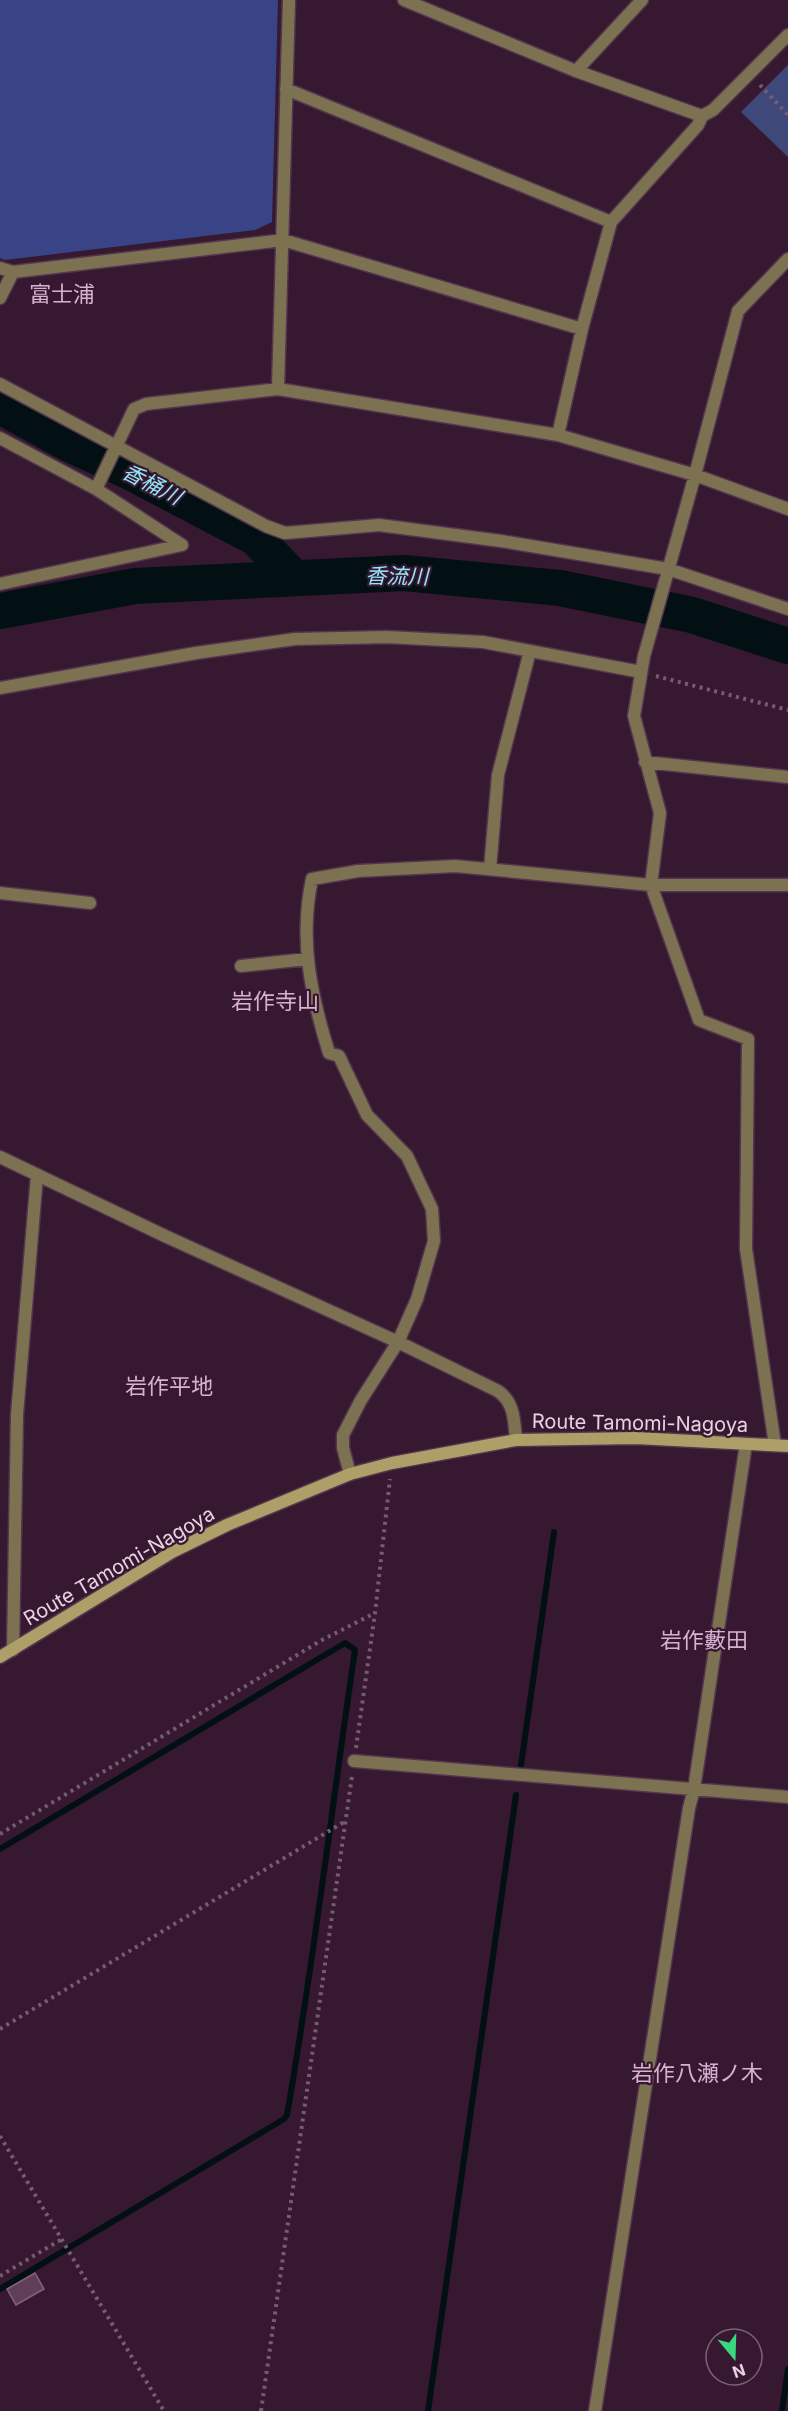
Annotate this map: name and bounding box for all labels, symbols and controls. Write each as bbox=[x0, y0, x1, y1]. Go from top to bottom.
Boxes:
district label: 富士浦 bbox=[29, 281, 95, 307]
water label: 香桶川 bbox=[118, 459, 188, 510]
water label: 香流川 bbox=[365, 563, 431, 589]
district label: 岩作寺山 bbox=[231, 988, 319, 1014]
district label: 岩作平地 bbox=[125, 1373, 213, 1399]
street label: Route Tamomi-Nagoya bbox=[532, 1409, 748, 1437]
street label: Route Tamomi-Nagoya bbox=[19, 1502, 219, 1630]
district label: 岩作藪田 bbox=[660, 1627, 748, 1653]
district label: 岩作八瀬ノ木 bbox=[631, 2060, 763, 2086]
north arrow bbox=[704, 2327, 764, 2387]
text: N bbox=[730, 2360, 748, 2383]

